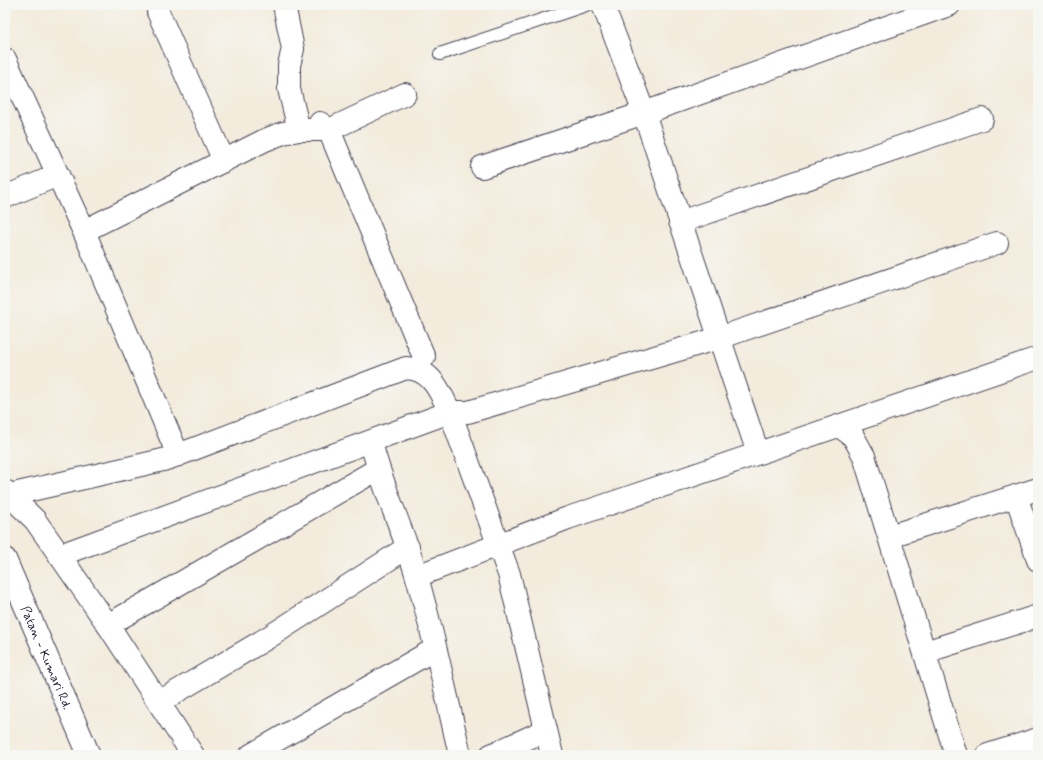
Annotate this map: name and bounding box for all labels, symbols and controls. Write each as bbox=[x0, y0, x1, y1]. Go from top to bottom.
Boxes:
street label: Patan - Kumari Rd. bbox=[16, 604, 76, 713]

